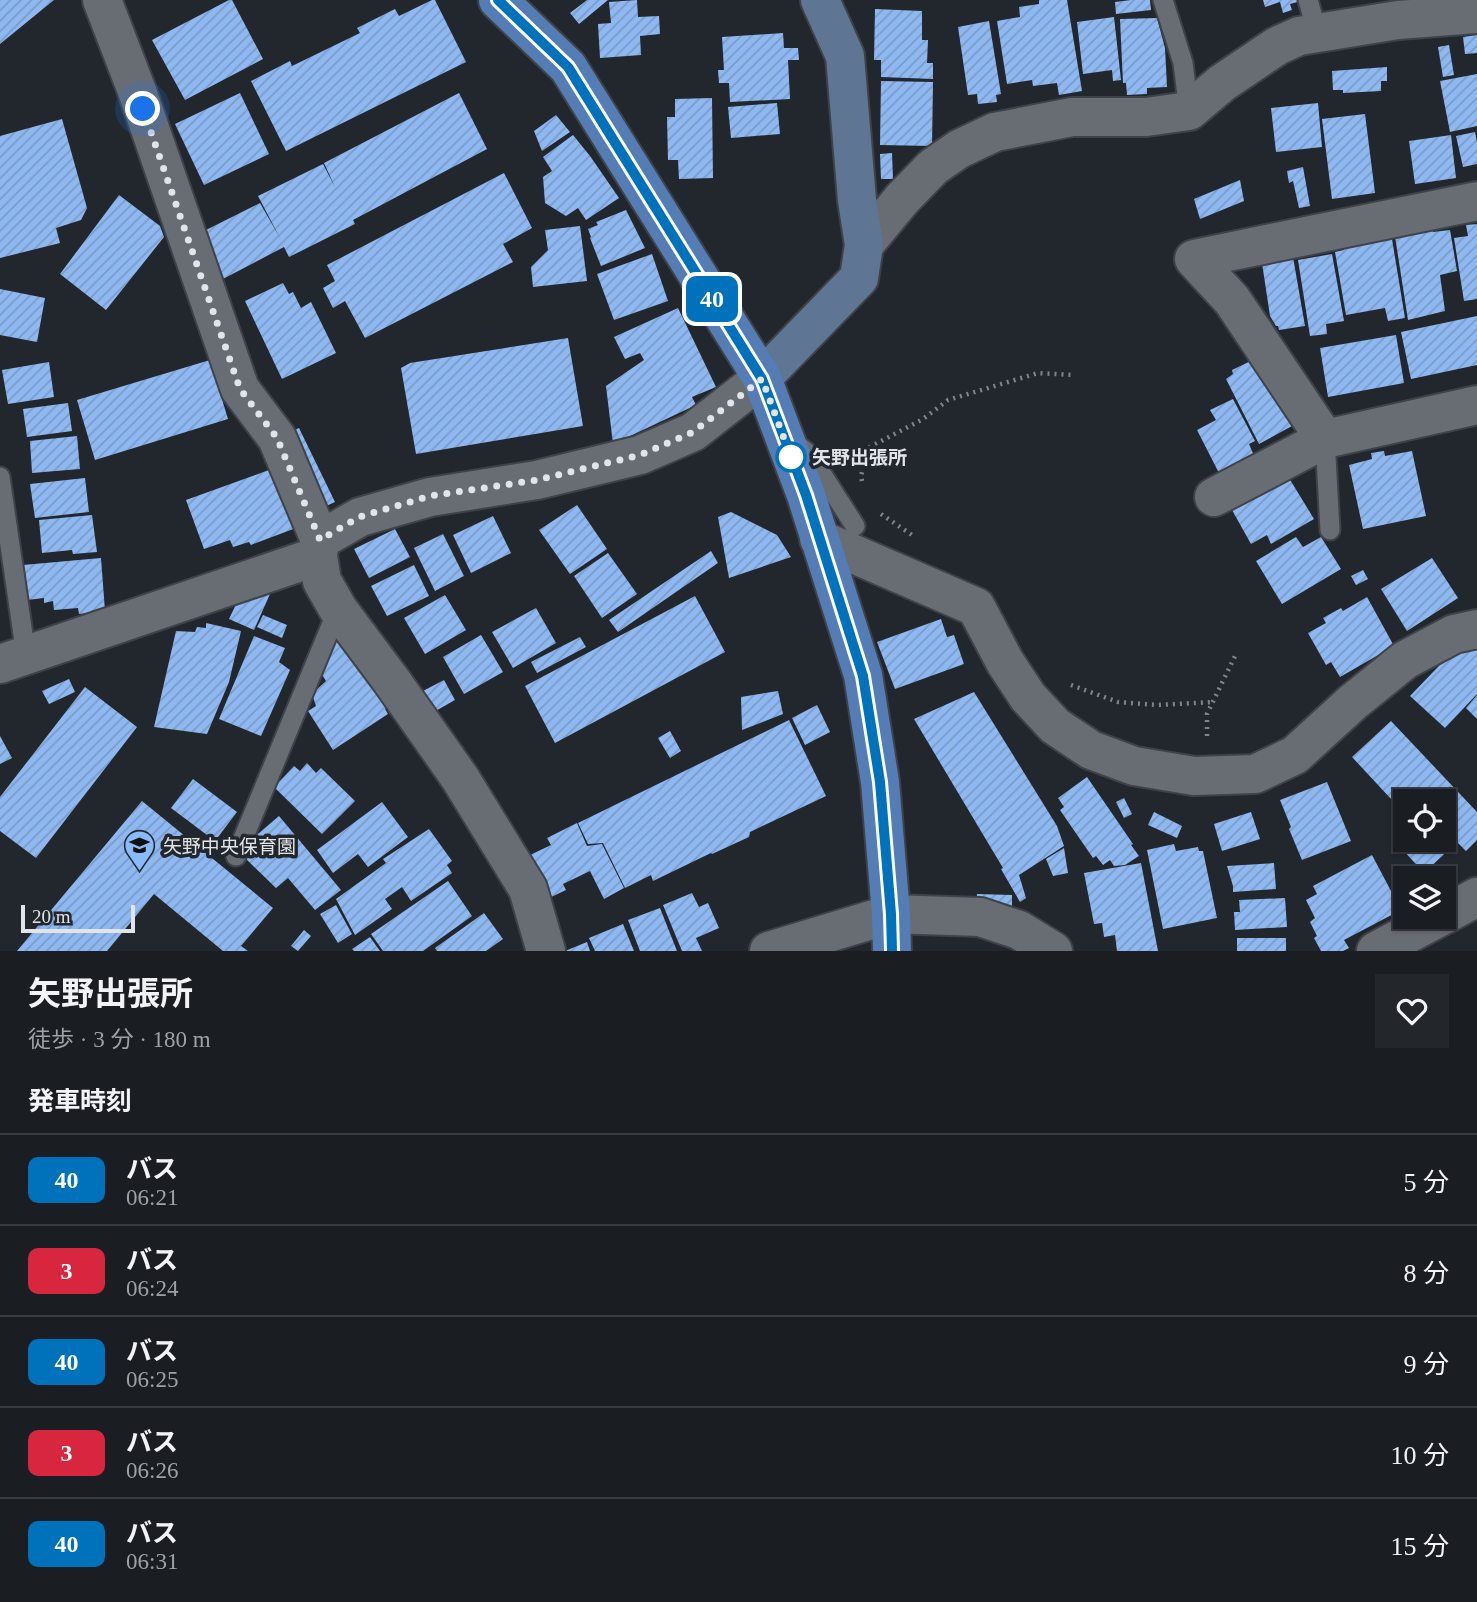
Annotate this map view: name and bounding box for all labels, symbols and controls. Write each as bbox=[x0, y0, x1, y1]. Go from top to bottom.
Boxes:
your location bbox=[125, 91, 160, 126]
line badge: 40 bbox=[680, 276, 744, 322]
text: 40 bbox=[700, 286, 724, 312]
marker: 矢野出張所 bbox=[776, 442, 806, 472]
place label: 矢野出張所 bbox=[812, 447, 907, 468]
map controls bbox=[1393, 789, 1456, 929]
button: locate bbox=[1393, 789, 1456, 852]
school or university icon: 矢野中央保育園 bbox=[123, 829, 157, 873]
place label: 矢野中央保育園 bbox=[163, 836, 296, 857]
button: layers bbox=[1393, 866, 1456, 929]
scale bar bbox=[21, 902, 135, 934]
text: 20 m bbox=[32, 906, 71, 927]
button: heart bbox=[1375, 974, 1449, 1048]
text: 矢野出張所 bbox=[28, 976, 193, 1012]
text: 徒歩 · 3 分 · 180 m bbox=[28, 1027, 211, 1052]
text: 発車時刻 bbox=[28, 1087, 132, 1116]
text: バス bbox=[126, 1155, 178, 1184]
text: 40 bbox=[55, 1167, 79, 1193]
text: 5 分 bbox=[1403, 1168, 1449, 1197]
text: 06:21 bbox=[126, 1185, 178, 1210]
text: バス bbox=[126, 1246, 178, 1275]
text: 3 bbox=[61, 1258, 73, 1284]
text: 8 分 bbox=[1403, 1259, 1449, 1288]
text: 06:24 bbox=[126, 1276, 178, 1301]
text: バス bbox=[126, 1337, 178, 1366]
text: 40 bbox=[55, 1349, 79, 1375]
text: 9 分 bbox=[1403, 1350, 1449, 1379]
text: 06:25 bbox=[126, 1367, 178, 1392]
text: バス bbox=[126, 1428, 178, 1457]
text: 3 bbox=[61, 1440, 73, 1466]
text: 10 分 bbox=[1390, 1441, 1449, 1470]
text: 06:26 bbox=[126, 1458, 178, 1483]
text: バス bbox=[126, 1519, 178, 1548]
text: 40 bbox=[55, 1531, 79, 1557]
text: 15 分 bbox=[1390, 1532, 1449, 1561]
text: 06:31 bbox=[126, 1549, 178, 1574]

